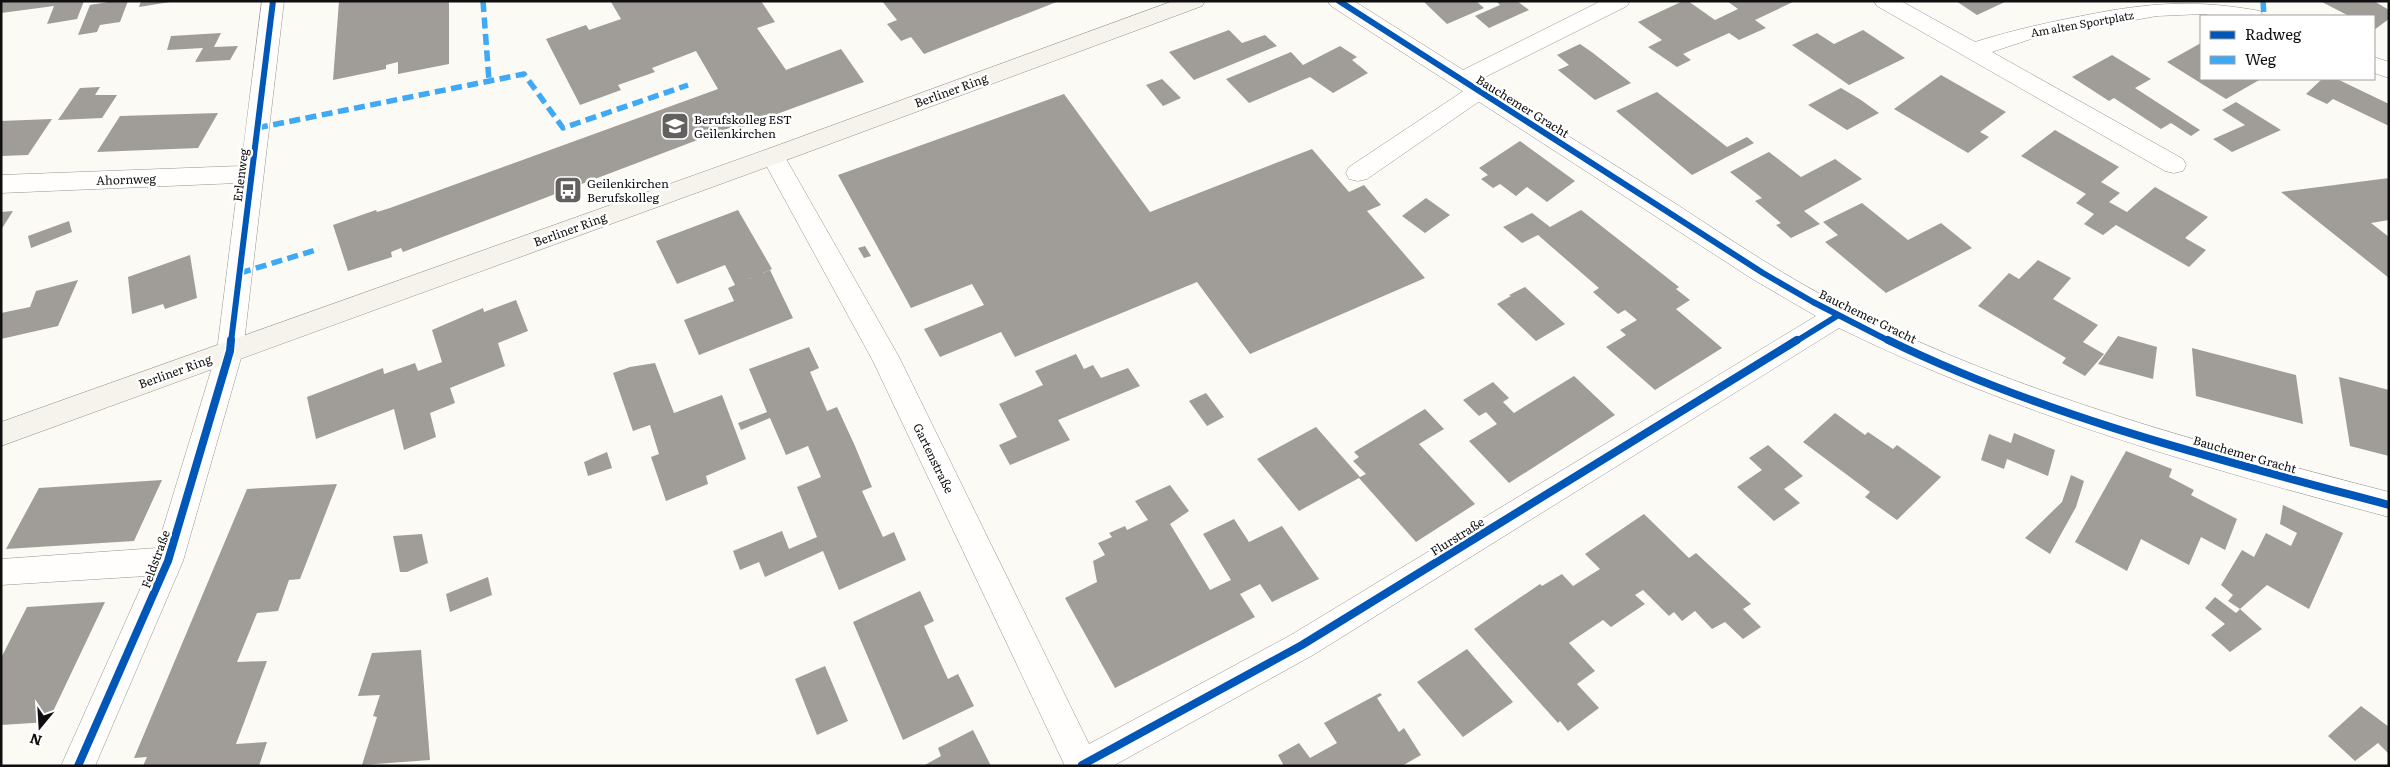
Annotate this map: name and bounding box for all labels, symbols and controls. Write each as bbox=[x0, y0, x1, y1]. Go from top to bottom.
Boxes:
street label: Am alten Sportplatz bbox=[2029, 6, 2135, 40]
legend bbox=[2200, 15, 2375, 80]
text: Radweg bbox=[2245, 22, 2302, 45]
text: Weg bbox=[2245, 47, 2277, 70]
street label: Berliner Ring bbox=[912, 68, 990, 112]
street label: Bauchemer Gracht bbox=[1473, 70, 1573, 142]
place label: Berufskolleg EST Geilenkirchen bbox=[694, 110, 792, 142]
school or university icon: Berufskolleg EST Geilenkirchen bbox=[660, 111, 690, 141]
street label: Erlenweg bbox=[228, 147, 252, 203]
street label: Ahornweg bbox=[96, 169, 157, 189]
place label: Geilenkirchen Berufskolleg bbox=[587, 174, 669, 206]
bus stop icon: Geilenkirchen Berufskolleg bbox=[553, 175, 583, 205]
street label: Berliner Ring bbox=[531, 207, 609, 251]
street label: Bauchemer Gracht bbox=[1816, 285, 1920, 348]
street label: Berliner Ring bbox=[136, 349, 214, 393]
street label: Gartenstraße bbox=[909, 420, 959, 496]
street label: Bauchemer Gracht bbox=[2191, 431, 2299, 477]
street label: Flurstraße bbox=[1427, 512, 1487, 560]
street label: Feldstraße bbox=[136, 527, 174, 591]
north arrow bbox=[15, 702, 65, 752]
text: N bbox=[27, 729, 44, 752]

